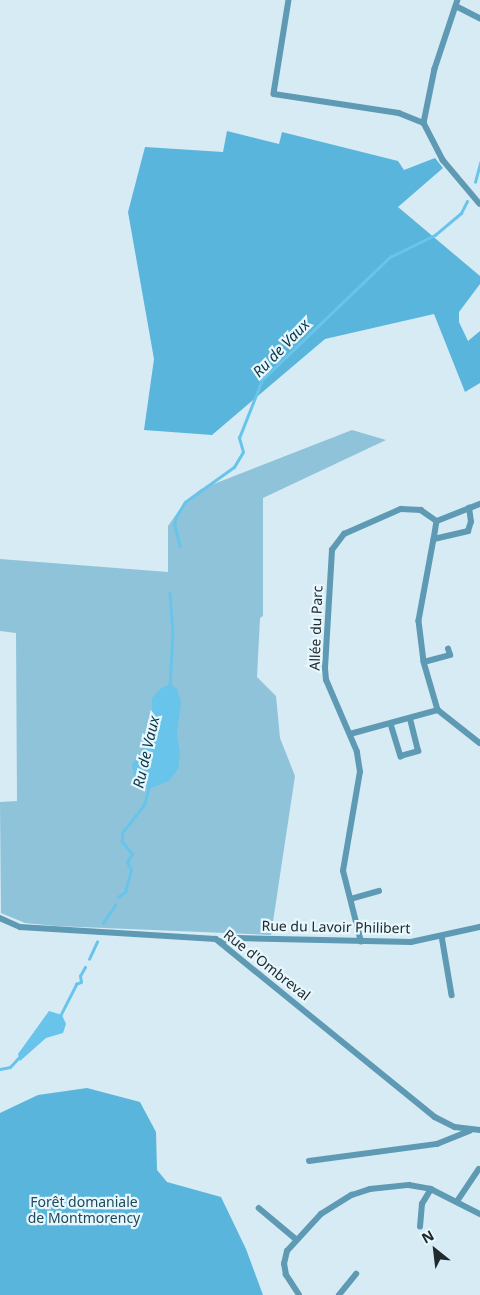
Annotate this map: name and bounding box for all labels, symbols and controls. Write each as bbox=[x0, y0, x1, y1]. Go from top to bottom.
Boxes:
water label: Ru de Vaux bbox=[249, 315, 313, 381]
street label: Allée du Parc bbox=[306, 585, 326, 671]
water label: Ru de Vaux bbox=[129, 714, 163, 790]
street label: Rue du Lavoir Philibert bbox=[261, 917, 411, 937]
street label: Rue d'Ombreval bbox=[220, 926, 314, 1004]
park label: Forêt domaniale de Montmorency bbox=[28, 1194, 140, 1226]
north arrow bbox=[410, 1225, 460, 1275]
text: N bbox=[418, 1225, 437, 1248]

